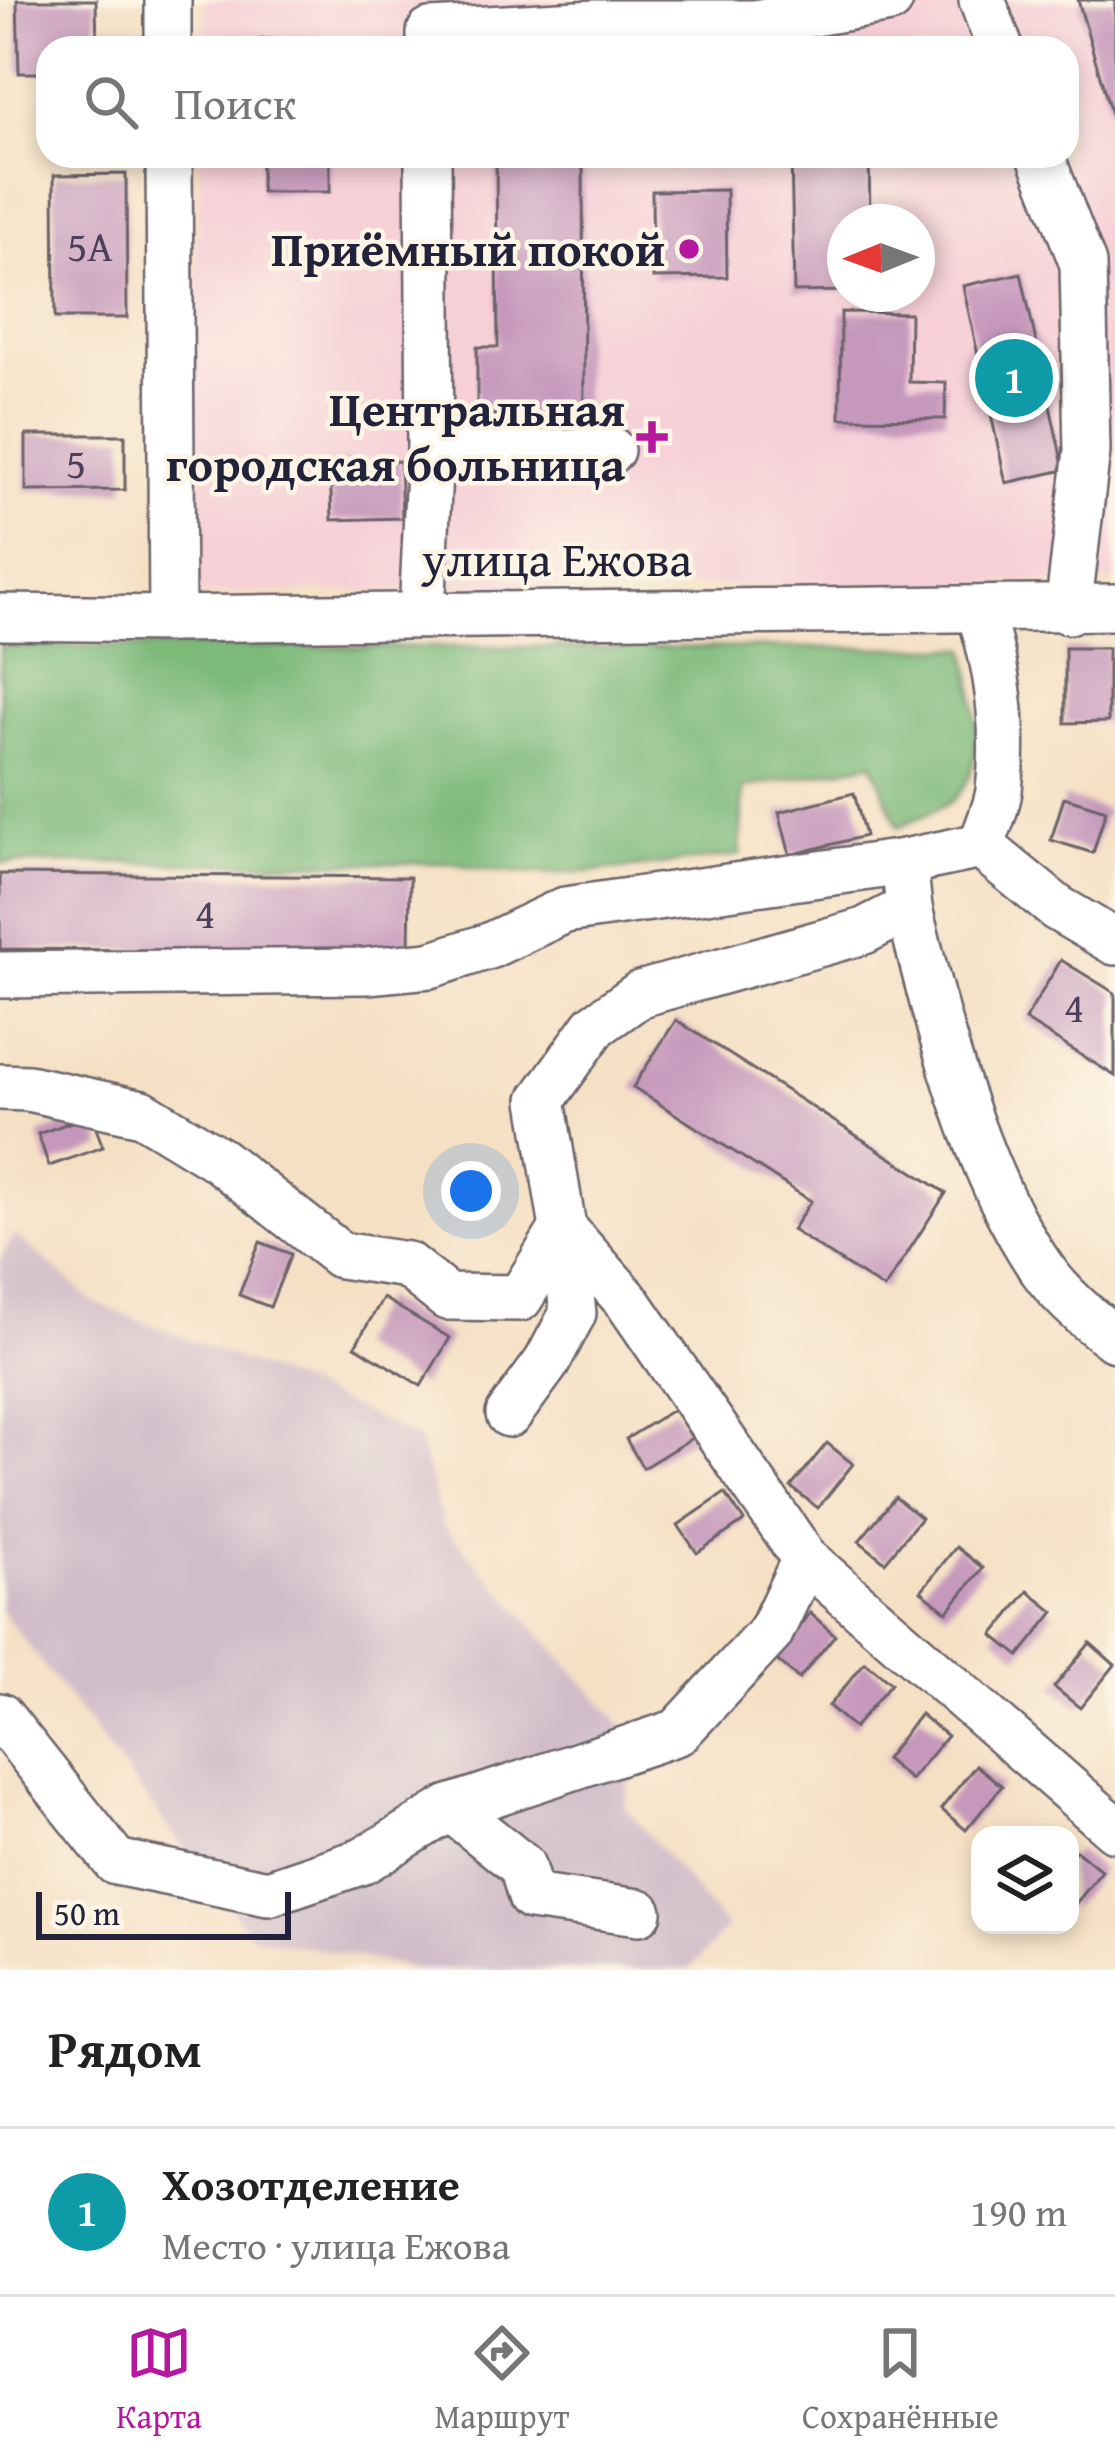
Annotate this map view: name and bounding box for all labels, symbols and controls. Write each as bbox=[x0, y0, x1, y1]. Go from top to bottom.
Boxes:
search box bbox=[36, 36, 1079, 168]
icon: search bbox=[78, 69, 144, 135]
text: Поиск bbox=[174, 70, 296, 135]
north arrow bbox=[827, 204, 935, 312]
place label: Приёмный покой bbox=[271, 213, 665, 284]
house number: 5А bbox=[67, 215, 113, 276]
marker: Приёмный покой bbox=[676, 236, 702, 262]
pin: 1 bbox=[975, 333, 1053, 423]
place label: Центральная городская больница bbox=[166, 373, 625, 499]
marker: Центральная городская больница bbox=[636, 421, 668, 453]
house number: 5 bbox=[66, 432, 86, 493]
street label: улица Ежова bbox=[421, 523, 692, 594]
house number: 4 bbox=[195, 882, 215, 943]
house number: 4 bbox=[1064, 976, 1084, 1037]
your location bbox=[441, 1161, 501, 1221]
map controls bbox=[971, 1826, 1079, 1934]
button: layers bbox=[971, 1826, 1079, 1934]
scale bar bbox=[36, 1886, 291, 1939]
text: 50 m bbox=[54, 1889, 120, 1937]
text: Рядом bbox=[48, 2011, 202, 2086]
text: Хозотделение bbox=[162, 2151, 460, 2216]
text: 1 bbox=[77, 2183, 97, 2240]
text: 190 m bbox=[970, 2183, 1067, 2240]
text: Место · улица Ежова bbox=[162, 2216, 510, 2273]
tab: Карта bbox=[116, 2320, 202, 2440]
tab: Маршрут bbox=[434, 2320, 569, 2440]
tab: Сохранённые bbox=[802, 2320, 999, 2440]

